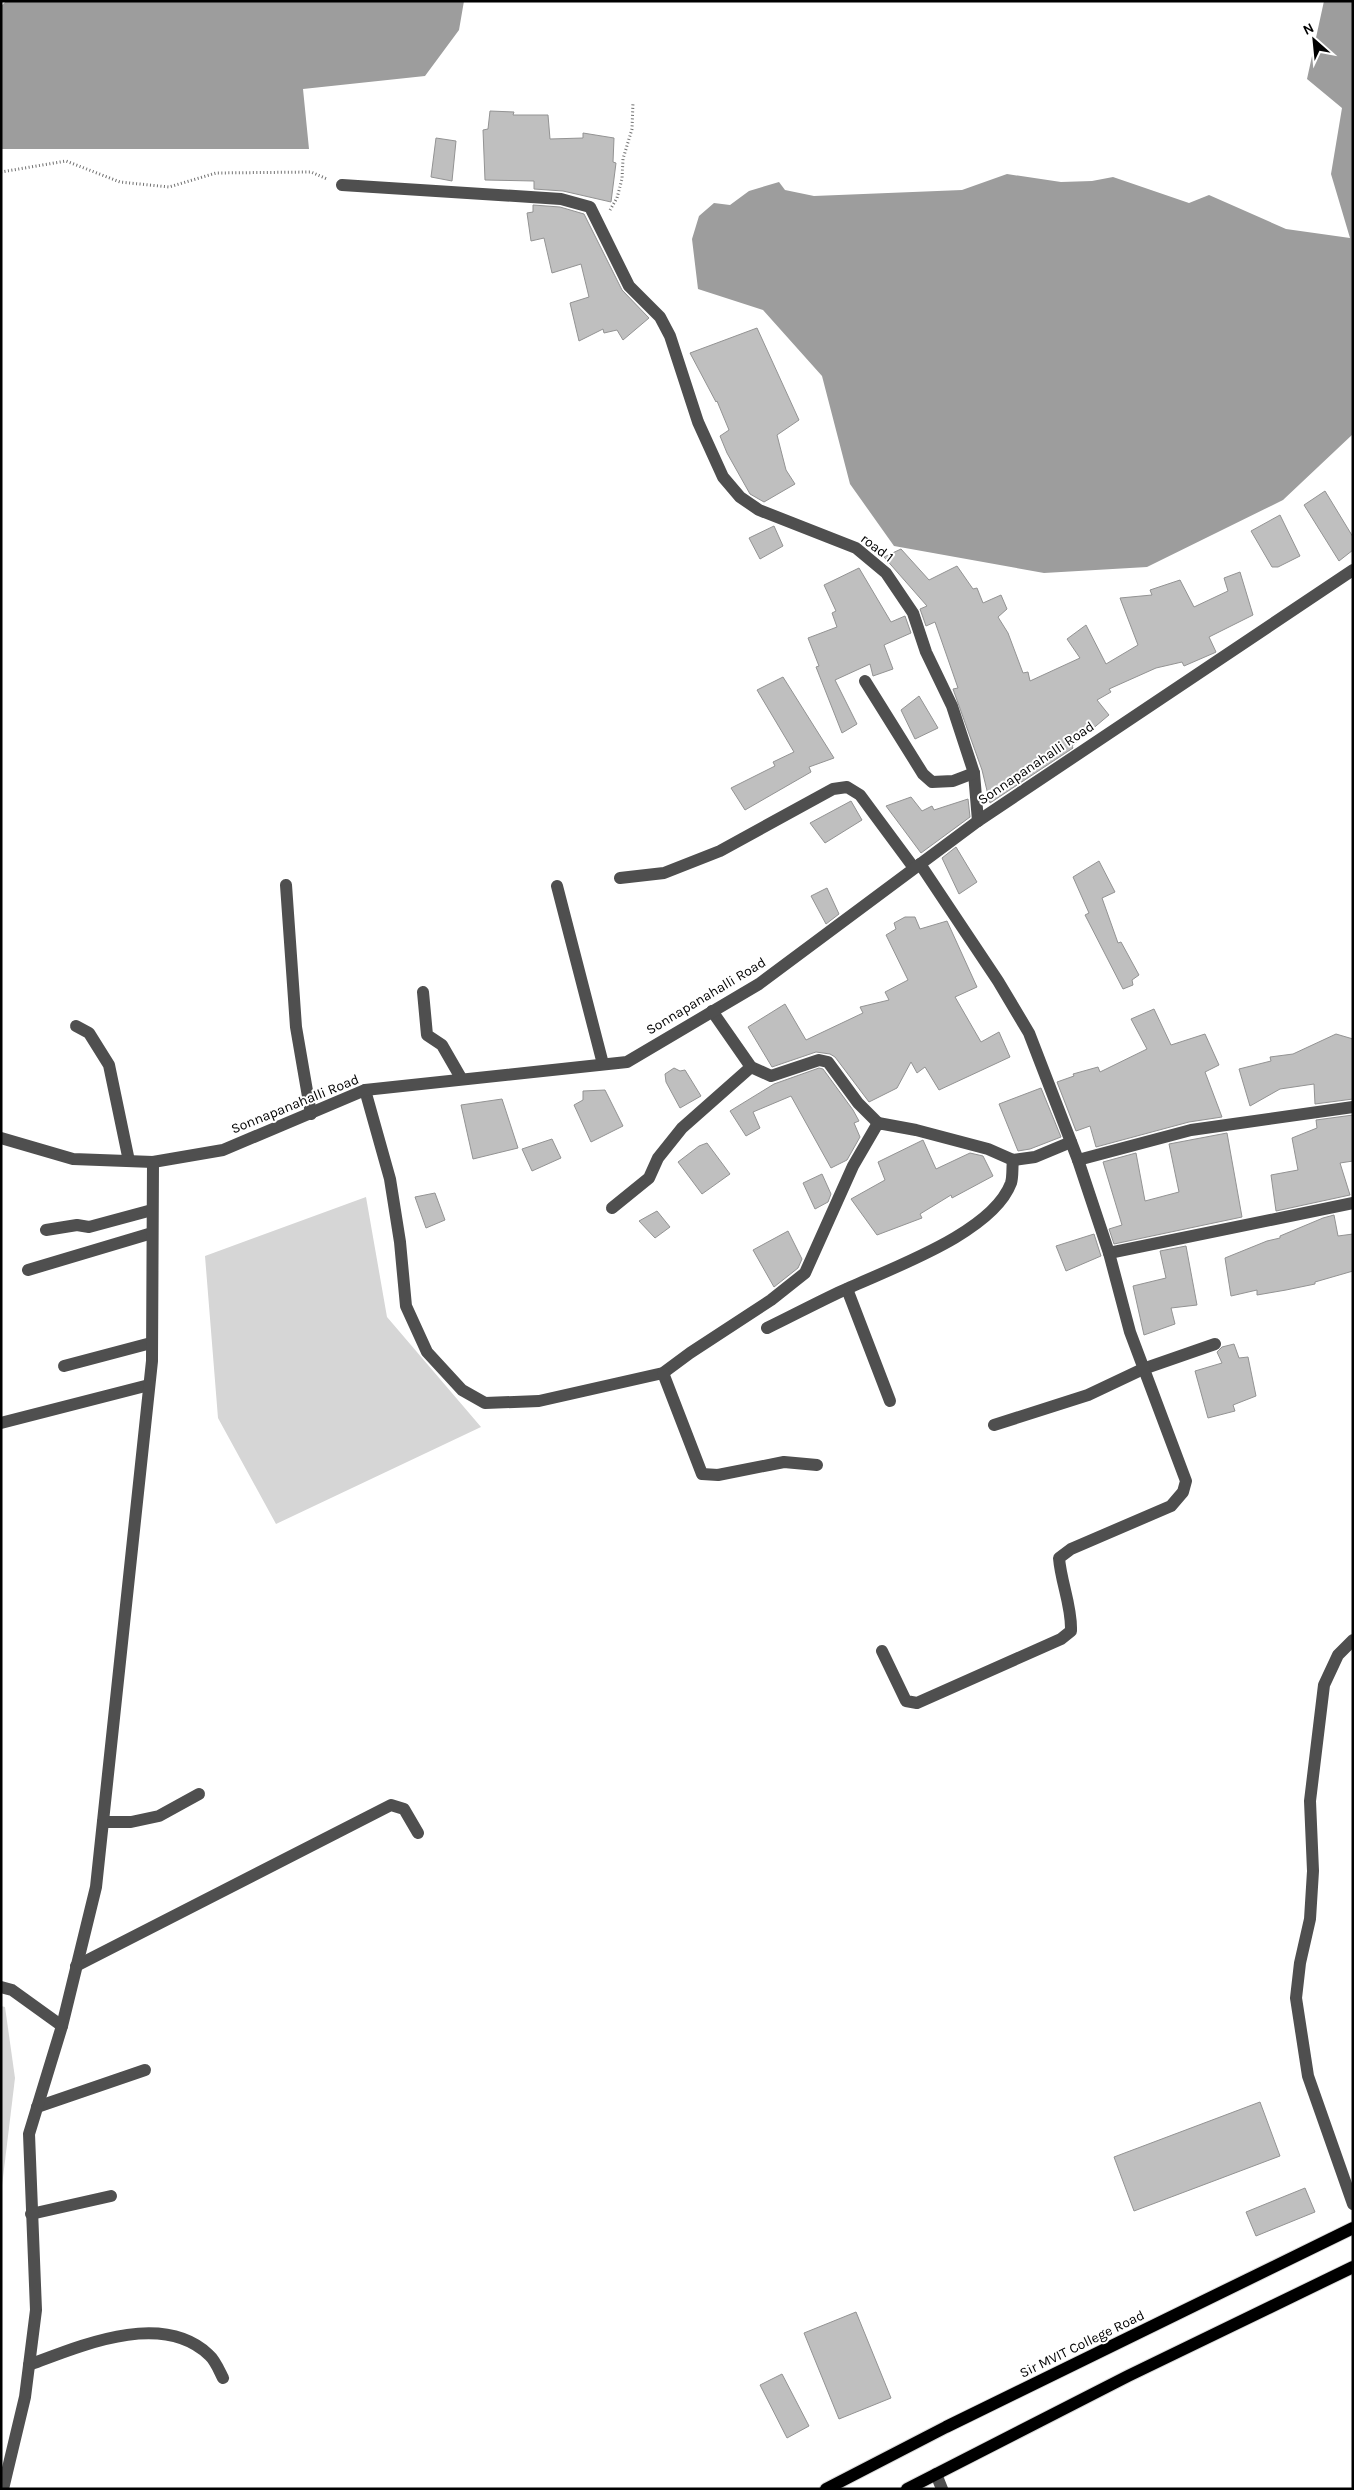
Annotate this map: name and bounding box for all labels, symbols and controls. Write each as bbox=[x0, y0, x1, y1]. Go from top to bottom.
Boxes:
north arrow bbox=[1289, 15, 1339, 65]
text: N bbox=[1300, 19, 1317, 39]
street label: road 1 bbox=[857, 530, 897, 566]
street label: Sonnapanahalli Road bbox=[975, 718, 1097, 808]
street label: Sonnapanahalli Road bbox=[643, 954, 769, 1038]
street label: Sonnapanahalli Road bbox=[229, 1071, 361, 1137]
street label: Sir MVIT College Road bbox=[1017, 2306, 1147, 2382]

